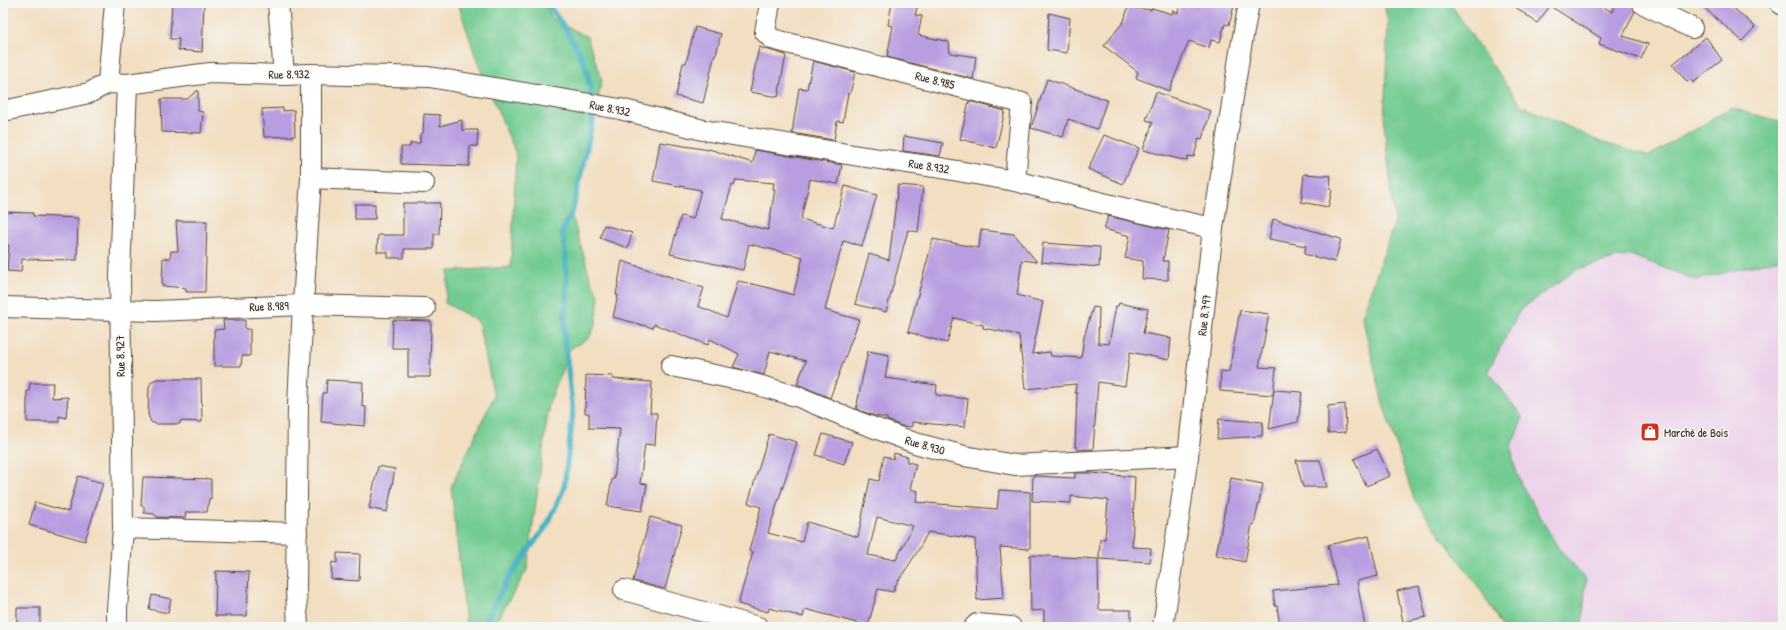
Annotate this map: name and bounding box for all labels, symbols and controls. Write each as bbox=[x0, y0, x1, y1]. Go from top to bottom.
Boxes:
street label: Rue 8.932 bbox=[268, 65, 310, 83]
street label: Rue 8.985 bbox=[913, 67, 957, 93]
street label: Rue 8.932 bbox=[588, 96, 632, 120]
street label: Rue 8.932 bbox=[907, 154, 951, 178]
street label: Rue 8.797 bbox=[1193, 293, 1215, 337]
street label: Rue 8.989 bbox=[249, 297, 290, 315]
street label: Rue 8.927 bbox=[111, 335, 129, 377]
shop icon: Marché de Bois bbox=[1639, 421, 1661, 443]
place label: Marché de Bois bbox=[1664, 424, 1729, 441]
street label: Rue 8.930 bbox=[903, 431, 947, 459]

